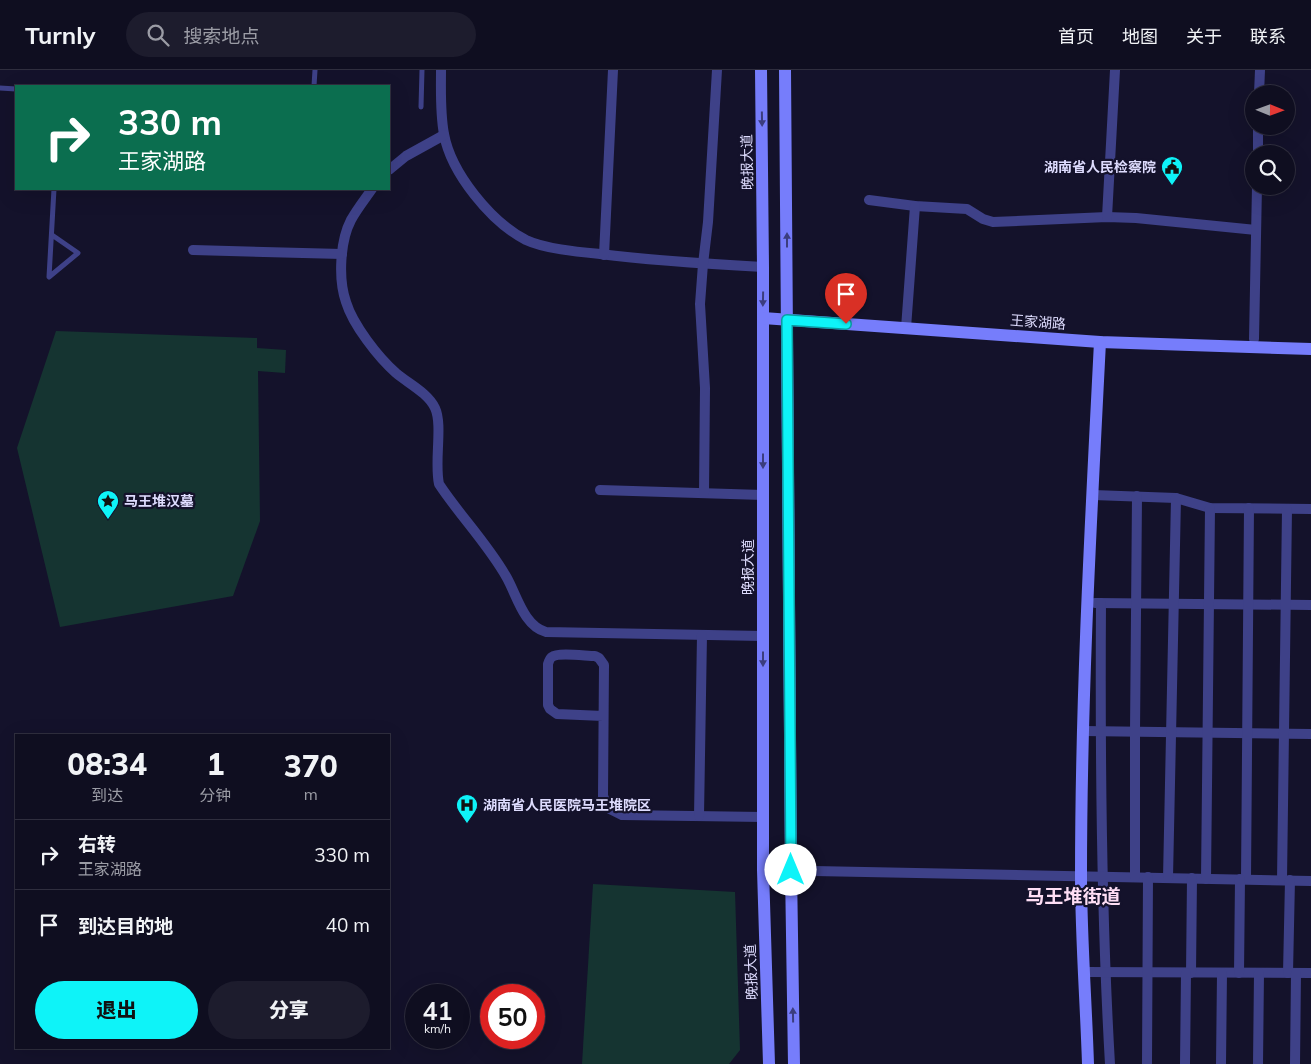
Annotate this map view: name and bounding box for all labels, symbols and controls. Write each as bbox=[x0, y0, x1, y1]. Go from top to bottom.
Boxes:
search box bbox=[126, 12, 476, 57]
text: Turnly bbox=[25, 20, 96, 50]
icon: search bbox=[144, 21, 172, 49]
text: 搜索地点 bbox=[184, 24, 260, 48]
text: 首页 bbox=[1058, 25, 1094, 48]
text: 地图 bbox=[1122, 25, 1158, 48]
text: 关于 bbox=[1186, 25, 1222, 48]
text: 联系 bbox=[1250, 25, 1286, 48]
north arrow bbox=[1245, 85, 1295, 135]
map controls bbox=[1245, 85, 1295, 195]
text: 330 m bbox=[118, 100, 222, 144]
icon: right bbox=[35, 105, 100, 170]
one-way arrow bbox=[758, 111, 766, 127]
street label: 晚报大道 bbox=[738, 134, 756, 190]
button: search bbox=[1245, 145, 1295, 195]
text: 王家湖路 bbox=[118, 147, 206, 175]
public building icon: 湖南省人民检察院 bbox=[1160, 155, 1184, 186]
place label: 湖南省人民检察院 bbox=[1044, 158, 1156, 176]
one-way arrow bbox=[783, 232, 791, 248]
pin bbox=[825, 273, 867, 324]
icon: arrive bbox=[832, 280, 860, 308]
one-way arrow bbox=[759, 291, 767, 307]
street label: 王家湖路 bbox=[1009, 311, 1067, 333]
one-way arrow bbox=[759, 453, 767, 469]
place icon: 马王堆汉墓 bbox=[96, 489, 120, 520]
place label: 马王堆汉墓 bbox=[124, 492, 194, 510]
street label: 晚报大道 bbox=[739, 539, 757, 595]
one-way arrow bbox=[759, 651, 767, 667]
text: 08:34 bbox=[67, 745, 147, 783]
text: 1 bbox=[206, 745, 224, 783]
text: 370 bbox=[284, 747, 338, 785]
text: m bbox=[304, 784, 318, 804]
text: 到达 bbox=[91, 785, 123, 805]
text: 分钟 bbox=[199, 785, 231, 805]
hospital icon: 湖南省人民医院马王堆院区 bbox=[455, 793, 479, 824]
place label: 湖南省人民医院马王堆院区 bbox=[483, 796, 651, 814]
text: 右转 bbox=[78, 832, 116, 856]
icon: right bbox=[35, 841, 63, 869]
text: 330 m bbox=[314, 843, 370, 867]
position arrow bbox=[764, 843, 816, 895]
text: 王家湖路 bbox=[78, 859, 142, 879]
district label: 马王堆街道 bbox=[1025, 884, 1121, 908]
icon: arrive bbox=[35, 911, 63, 939]
text: 40 m bbox=[326, 913, 370, 937]
text: 到达目的地 bbox=[78, 914, 173, 938]
street label: 晚报大道 bbox=[741, 944, 761, 1000]
button: 退出 bbox=[35, 981, 198, 1039]
button: 分享 bbox=[208, 981, 370, 1039]
speed limit sign: 50 bbox=[480, 984, 545, 1049]
text: 41 bbox=[422, 995, 453, 1026]
one-way arrow bbox=[789, 1007, 797, 1023]
text: km/h bbox=[424, 1021, 451, 1036]

